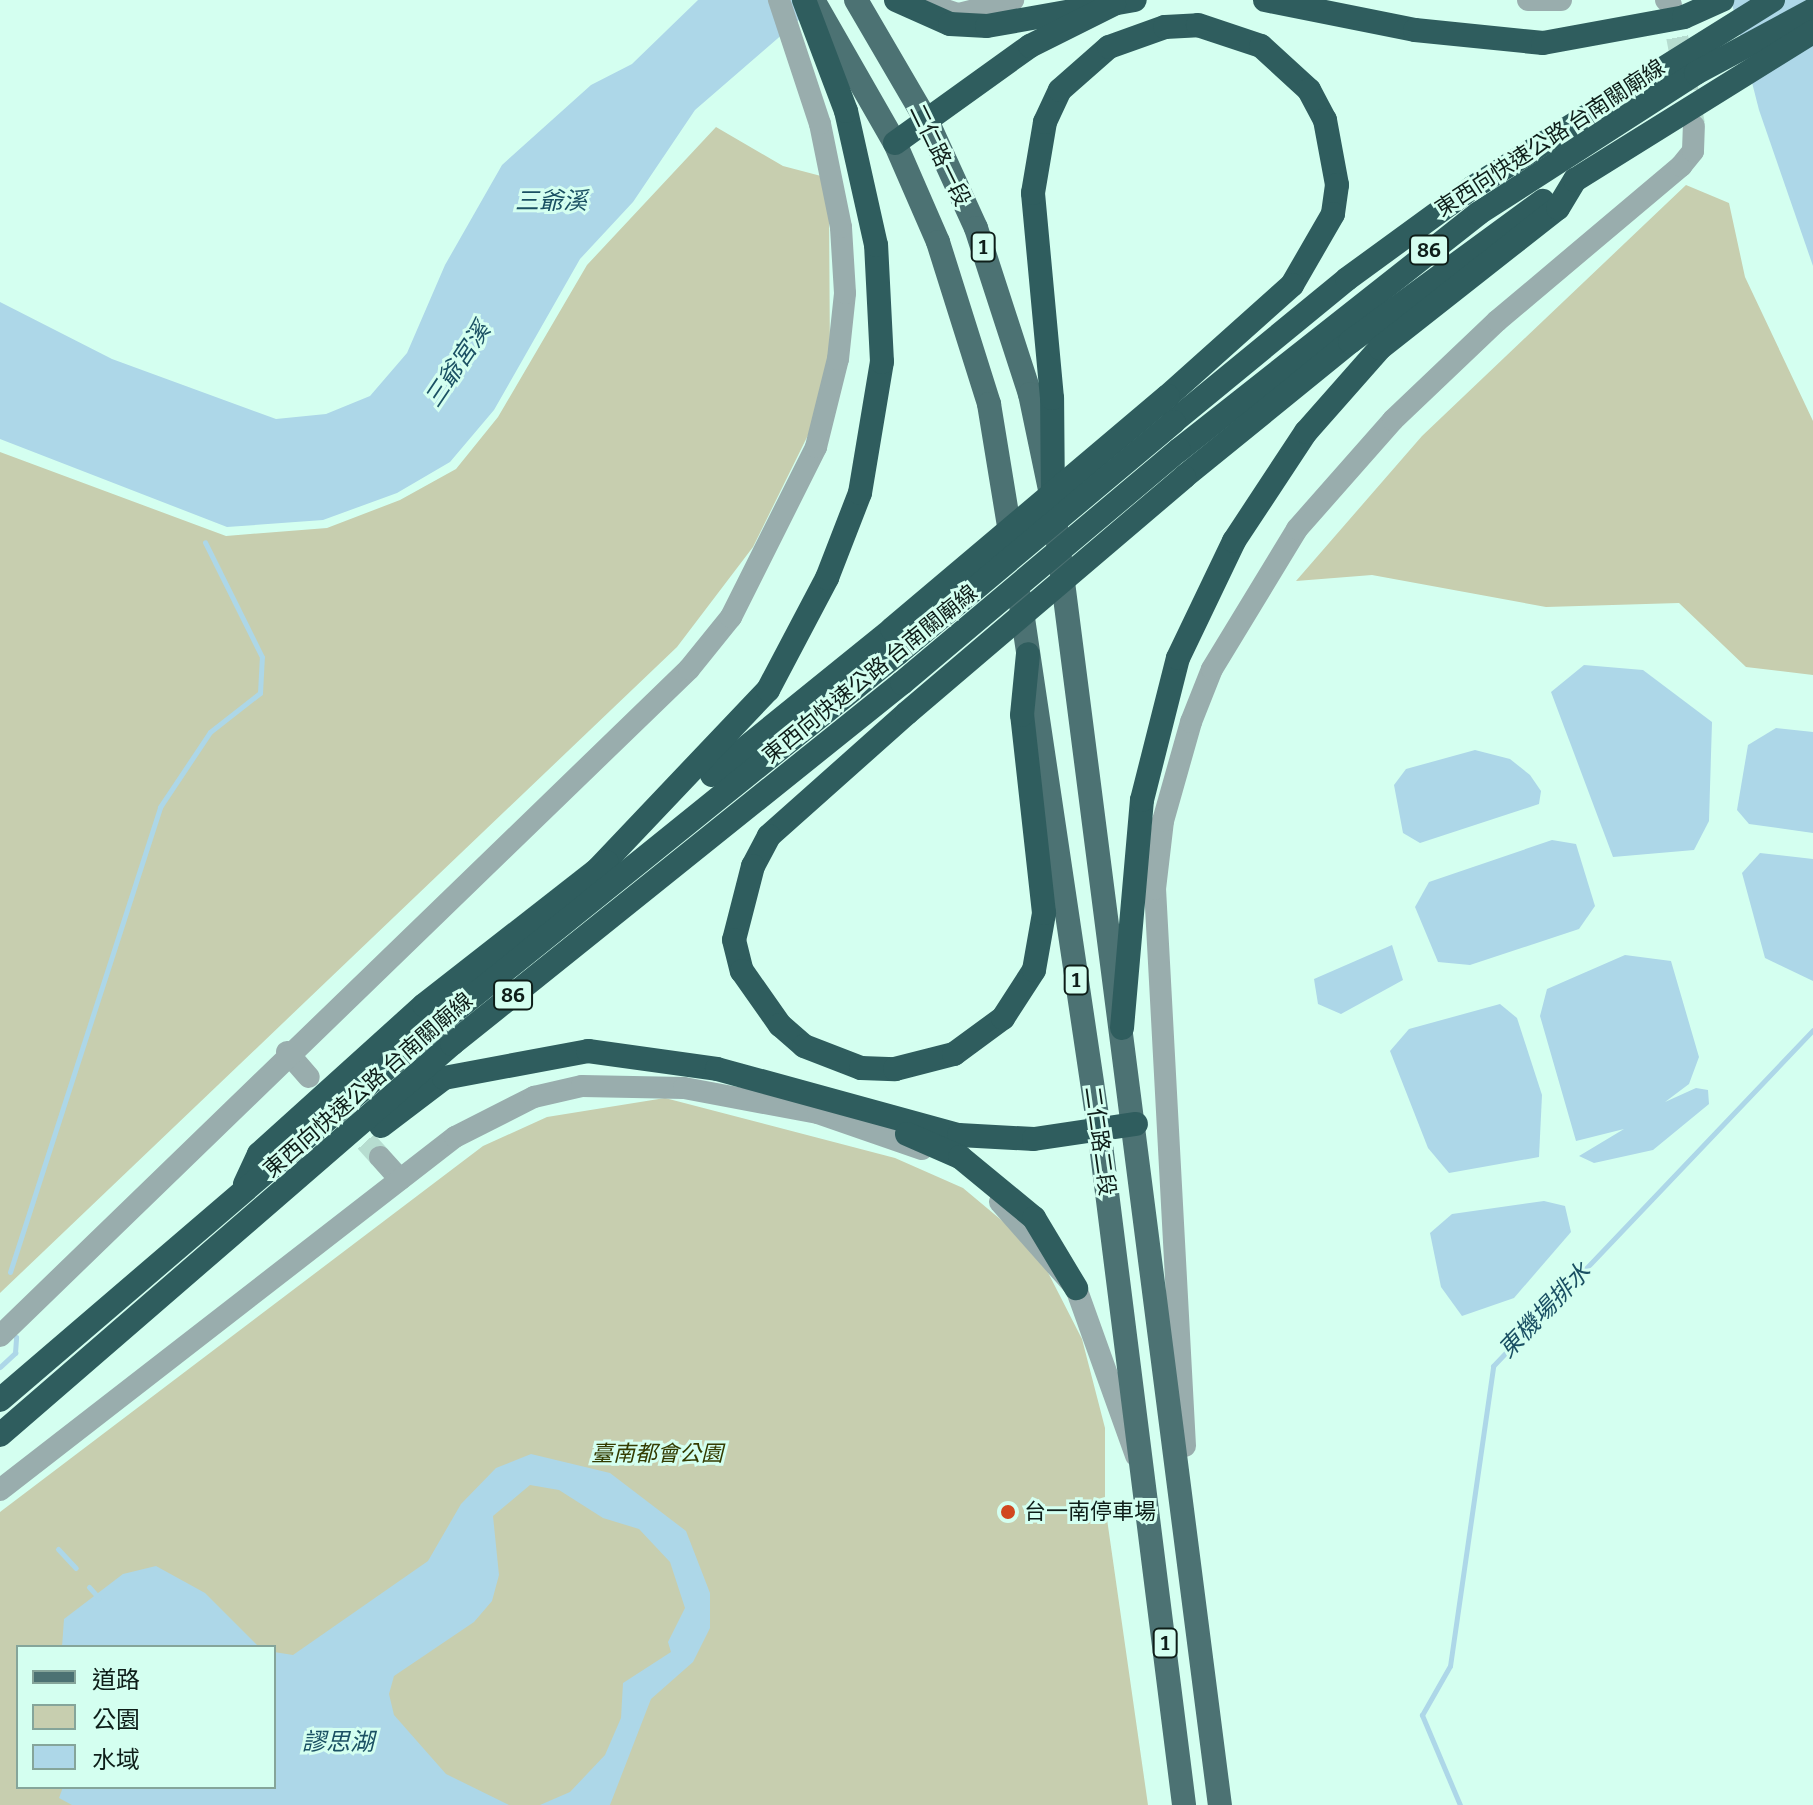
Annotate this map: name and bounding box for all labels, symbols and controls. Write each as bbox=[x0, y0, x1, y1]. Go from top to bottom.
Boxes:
street label: 東西向快速公路 台南關廟線 bbox=[1430, 54, 1670, 222]
street label: 二仁路一段 bbox=[904, 100, 976, 210]
water label: 三爺溪 bbox=[515, 188, 587, 216]
road number: 1 bbox=[969, 231, 997, 263]
road number: 86 bbox=[1409, 234, 1449, 266]
water label: 三爺宮溪 bbox=[419, 317, 497, 413]
street label: 東西向快速公路 台南關廟線 bbox=[757, 579, 983, 769]
road number: 1 bbox=[1062, 964, 1090, 996]
road number: 86 bbox=[493, 979, 533, 1011]
street label: 東西向快速公路 台南關廟線 bbox=[258, 987, 478, 1183]
street label: 二仁路二段 bbox=[1079, 1085, 1121, 1197]
water label: 東機場排水 bbox=[1493, 1258, 1597, 1364]
park label: 臺南都會公園 bbox=[591, 1441, 723, 1467]
place label: 台一南停車場 bbox=[1024, 1499, 1156, 1525]
marker: 台一南停車場 bbox=[999, 1503, 1017, 1521]
road number: 1 bbox=[1151, 1627, 1179, 1659]
legend bbox=[16, 1645, 276, 1789]
text: 道路 bbox=[92, 1666, 140, 1694]
text: 公園 bbox=[92, 1706, 140, 1734]
water label: 謬思湖 bbox=[302, 1729, 374, 1757]
text: 水域 bbox=[92, 1746, 140, 1774]

